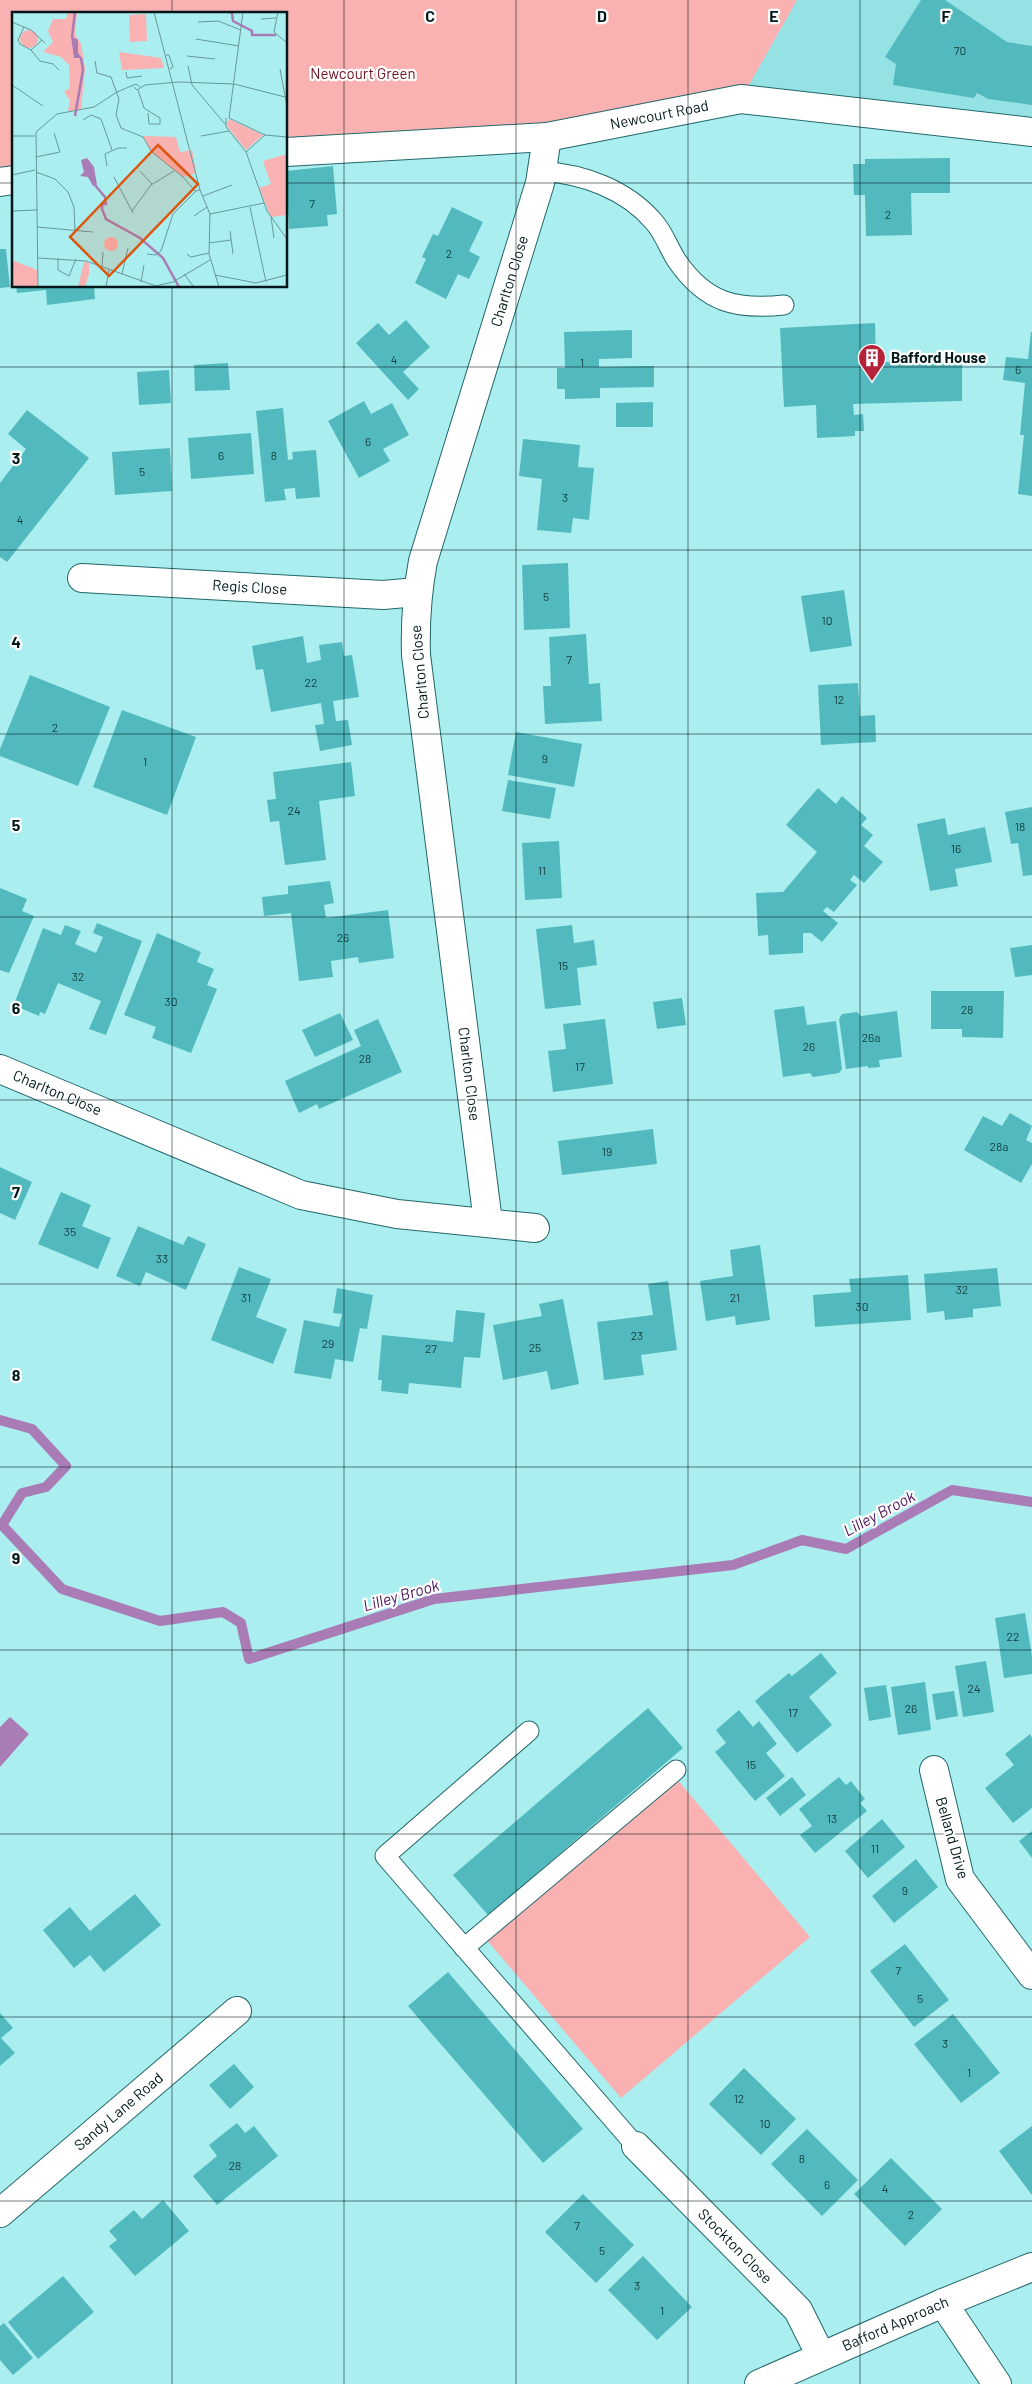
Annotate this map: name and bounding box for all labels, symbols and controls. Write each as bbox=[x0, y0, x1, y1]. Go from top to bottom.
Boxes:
text: C bbox=[425, 6, 435, 25]
text: D bbox=[597, 6, 607, 25]
text: E bbox=[769, 6, 779, 25]
text: F bbox=[942, 6, 951, 25]
inset map bbox=[12, 12, 288, 288]
house number: 70 bbox=[954, 43, 966, 57]
park label: Newcourt Green bbox=[310, 64, 416, 82]
street label: Newcourt Road bbox=[609, 96, 710, 132]
house number: 7 bbox=[309, 196, 315, 210]
house number: 2 bbox=[885, 207, 891, 221]
street label: Charlton Close bbox=[486, 233, 531, 329]
house number: 2 bbox=[446, 246, 452, 260]
building icon: Bafford House bbox=[857, 343, 887, 382]
place label: Bafford House bbox=[891, 348, 986, 366]
house number: 4 bbox=[391, 352, 397, 366]
house number: 1 bbox=[580, 355, 584, 369]
house number: 6 bbox=[1015, 362, 1021, 376]
house number: 6 bbox=[365, 434, 371, 448]
text: 3 bbox=[12, 448, 20, 467]
house number: 6 bbox=[218, 448, 224, 462]
house number: 8 bbox=[271, 448, 277, 462]
house number: 5 bbox=[139, 464, 145, 478]
house number: 3 bbox=[562, 490, 568, 504]
house number: 4 bbox=[17, 512, 23, 526]
street label: Regis Close bbox=[212, 575, 288, 598]
house number: 5 bbox=[543, 589, 549, 603]
house number: 10 bbox=[822, 613, 832, 627]
street label: Charlton Close bbox=[406, 624, 432, 720]
text: 4 bbox=[11, 632, 21, 651]
house number: 7 bbox=[566, 652, 572, 666]
house number: 22 bbox=[305, 675, 317, 689]
house number: 12 bbox=[834, 692, 844, 706]
house number: 2 bbox=[52, 720, 58, 734]
house number: 9 bbox=[542, 751, 548, 765]
house number: 1 bbox=[143, 754, 147, 768]
house number: 24 bbox=[287, 803, 301, 817]
text: 5 bbox=[12, 815, 21, 834]
house number: 18 bbox=[1015, 819, 1025, 833]
house number: 16 bbox=[951, 841, 961, 855]
house number: 11 bbox=[538, 863, 546, 877]
house number: 26 bbox=[337, 930, 349, 944]
house number: 15 bbox=[558, 958, 568, 972]
house number: 32 bbox=[72, 969, 84, 983]
house number: 30 bbox=[165, 994, 177, 1008]
text: 6 bbox=[12, 998, 21, 1017]
house number: 28 bbox=[961, 1002, 973, 1016]
street label: Charlton Close bbox=[455, 1026, 485, 1122]
house number: 26a bbox=[862, 1030, 880, 1044]
house number: 26 bbox=[803, 1039, 815, 1053]
house number: 28 bbox=[359, 1051, 371, 1065]
house number: 17 bbox=[575, 1059, 585, 1073]
street label: Charlton Close bbox=[11, 1066, 105, 1119]
house number: 28a bbox=[990, 1139, 1008, 1153]
house number: 19 bbox=[602, 1144, 612, 1158]
text: 7 bbox=[12, 1182, 20, 1201]
house number: 35 bbox=[64, 1224, 76, 1238]
house number: 33 bbox=[156, 1251, 168, 1265]
house number: 32 bbox=[956, 1282, 968, 1296]
house number: 31 bbox=[241, 1290, 251, 1304]
house number: 21 bbox=[730, 1290, 740, 1304]
house number: 30 bbox=[856, 1299, 868, 1313]
house number: 23 bbox=[631, 1328, 643, 1342]
house number: 29 bbox=[322, 1336, 334, 1350]
house number: 25 bbox=[529, 1340, 541, 1354]
house number: 27 bbox=[425, 1341, 437, 1355]
text: 8 bbox=[12, 1365, 21, 1384]
water label: Lilley Brook bbox=[840, 1486, 918, 1539]
text: 9 bbox=[12, 1548, 20, 1567]
water label: Lilley Brook bbox=[361, 1575, 441, 1614]
house number: 22 bbox=[1007, 1629, 1019, 1643]
house number: 24 bbox=[967, 1681, 981, 1695]
house number: 26 bbox=[905, 1701, 917, 1715]
house number: 17 bbox=[788, 1705, 798, 1719]
house number: 15 bbox=[746, 1757, 756, 1771]
street label: Belland Drive bbox=[933, 1795, 973, 1881]
house number: 13 bbox=[827, 1811, 837, 1825]
house number: 11 bbox=[871, 1841, 879, 1855]
house number: 9 bbox=[902, 1883, 908, 1897]
house number: 7 bbox=[895, 1963, 901, 1977]
house number: 5 bbox=[917, 1991, 923, 2005]
house number: 3 bbox=[942, 2036, 948, 2050]
house number: 1 bbox=[967, 2065, 971, 2079]
street label: Sandy Lane Road bbox=[70, 2068, 166, 2154]
house number: 12 bbox=[734, 2091, 744, 2105]
house number: 10 bbox=[760, 2116, 770, 2130]
house number: 8 bbox=[799, 2151, 805, 2165]
house number: 28 bbox=[229, 2158, 241, 2172]
house number: 6 bbox=[824, 2177, 830, 2191]
house number: 4 bbox=[882, 2181, 888, 2195]
street label: Stockton Close bbox=[695, 2204, 777, 2287]
house number: 2 bbox=[908, 2207, 914, 2221]
house number: 7 bbox=[574, 2218, 580, 2232]
house number: 5 bbox=[599, 2243, 605, 2257]
house number: 3 bbox=[634, 2278, 640, 2292]
street label: Bafford Approach bbox=[839, 2292, 951, 2354]
house number: 1 bbox=[660, 2303, 664, 2317]

